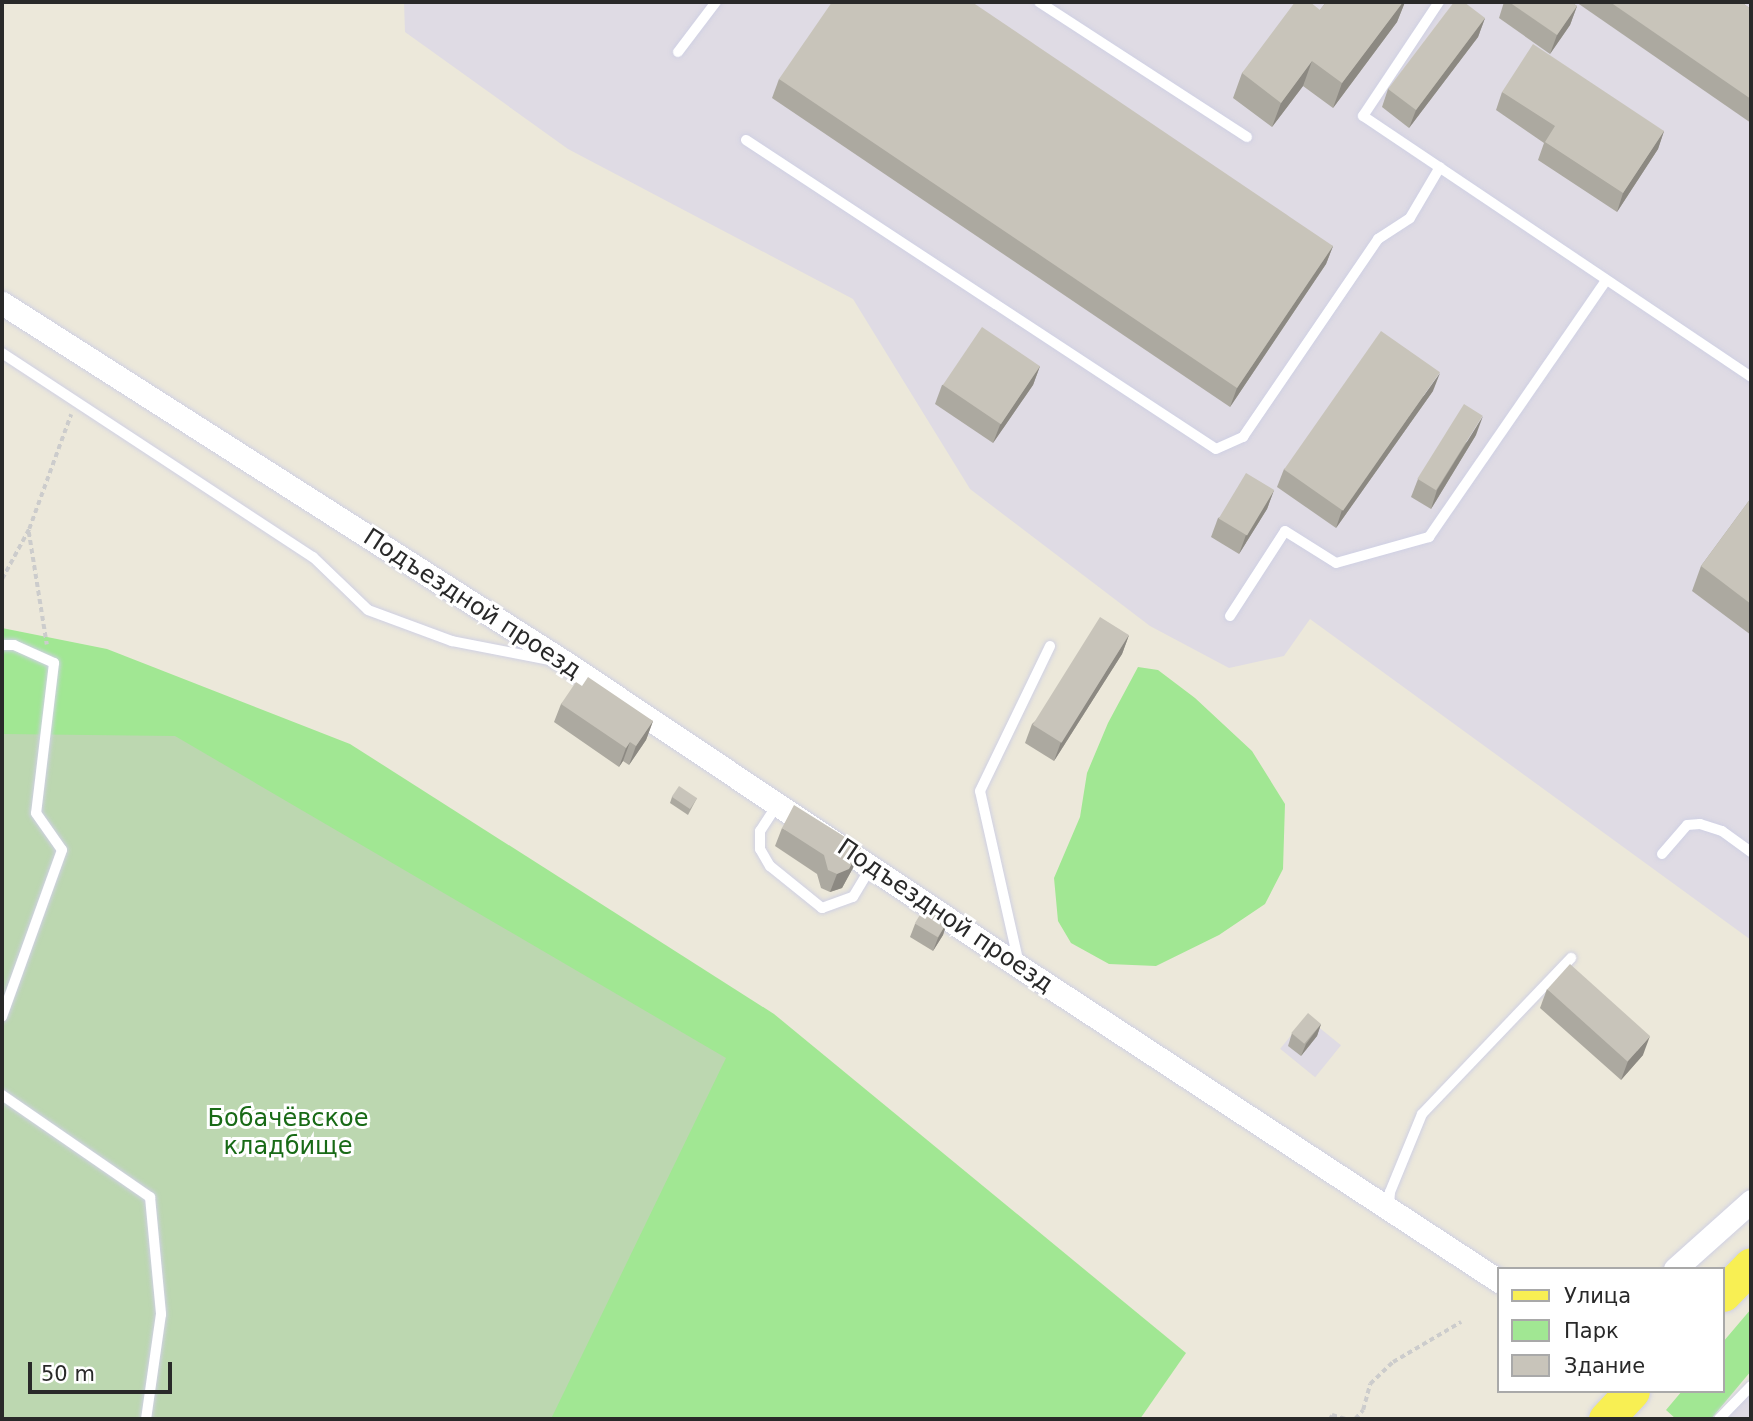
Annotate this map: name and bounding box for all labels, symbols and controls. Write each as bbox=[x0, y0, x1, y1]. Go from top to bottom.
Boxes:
street label: Подъездной проезд bbox=[358, 523, 586, 685]
street label: Подъездной проезд bbox=[832, 833, 1058, 999]
park label: Бобачёвское кладбище bbox=[208, 1105, 368, 1161]
legend bbox=[1498, 1267, 1725, 1393]
text: Улица bbox=[1564, 1284, 1631, 1308]
text: Парк bbox=[1564, 1319, 1619, 1343]
scale bar bbox=[32, 1348, 175, 1392]
text: Здание bbox=[1564, 1354, 1645, 1378]
text: 50 m bbox=[41, 1362, 95, 1386]

